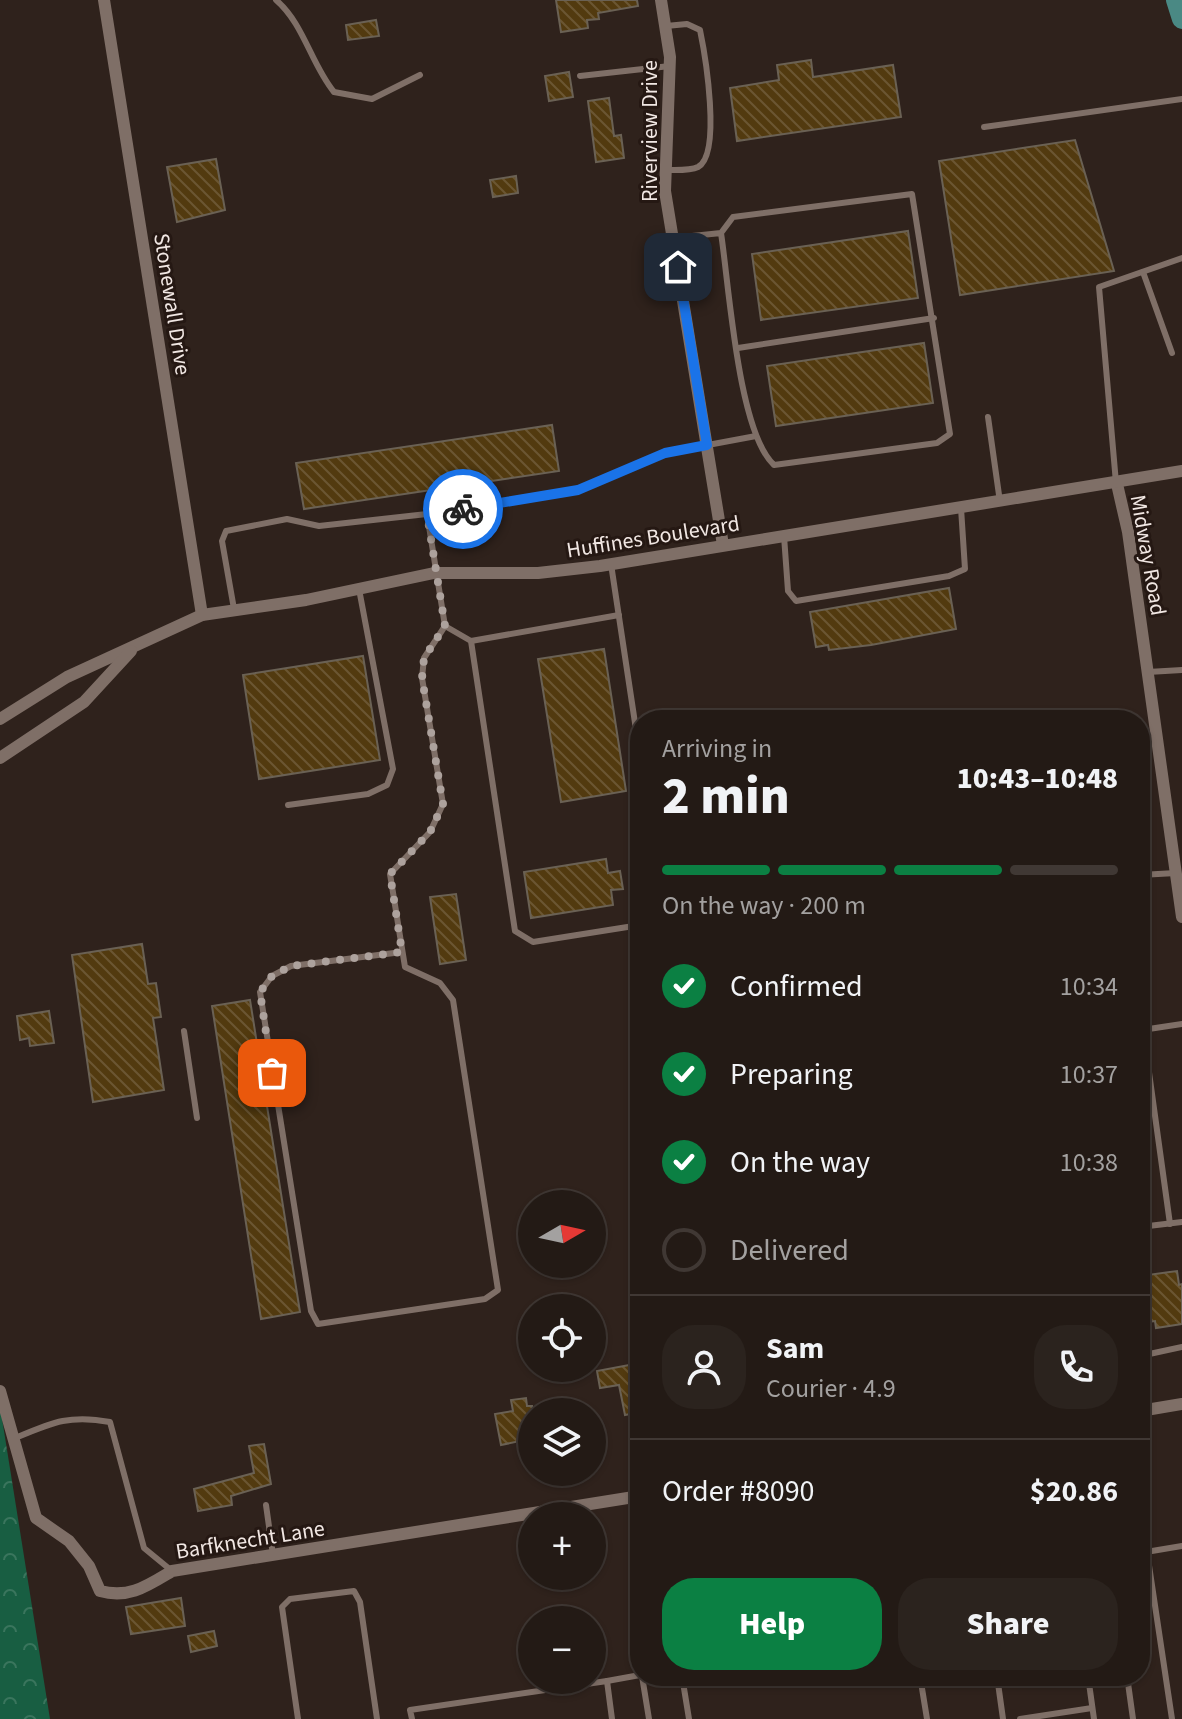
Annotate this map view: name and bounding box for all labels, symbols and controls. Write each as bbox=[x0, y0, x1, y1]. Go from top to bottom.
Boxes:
street label: Riverview Drive bbox=[634, 60, 666, 202]
street label: Stonewall Drive bbox=[145, 231, 199, 378]
pin bbox=[644, 233, 712, 301]
icon: home bbox=[656, 245, 700, 289]
courier bbox=[423, 469, 503, 549]
icon: bike bbox=[441, 487, 485, 531]
street label: Midway Road bbox=[1122, 492, 1174, 618]
street label: Huffines Boulevard bbox=[564, 507, 742, 566]
text: Arriving in bbox=[662, 730, 772, 767]
text: 10:43–10:48 bbox=[957, 757, 1118, 800]
text: 2 min bbox=[662, 760, 790, 834]
text: On the way · 200 m bbox=[662, 887, 866, 924]
icon: check bbox=[662, 964, 706, 1008]
text: Confirmed bbox=[730, 965, 863, 1008]
text: 10:34 bbox=[1060, 968, 1118, 1005]
pin bbox=[238, 1039, 306, 1107]
icon: bag bbox=[250, 1051, 294, 1095]
icon: check bbox=[662, 1052, 706, 1096]
text: Preparing bbox=[730, 1053, 853, 1096]
text: 10:37 bbox=[1060, 1056, 1118, 1093]
icon: check bbox=[662, 1140, 706, 1184]
text: On the way bbox=[730, 1141, 870, 1184]
text: 10:38 bbox=[1060, 1144, 1118, 1181]
north arrow bbox=[518, 1190, 606, 1278]
map controls bbox=[518, 1190, 606, 1694]
text: Delivered bbox=[730, 1229, 849, 1272]
button: locate bbox=[518, 1294, 606, 1382]
button: person bbox=[662, 1325, 746, 1409]
button: phone bbox=[1034, 1325, 1118, 1409]
text: Sam bbox=[766, 1327, 824, 1370]
text: Courier · 4.9 bbox=[766, 1370, 896, 1407]
button: layers bbox=[518, 1398, 606, 1486]
text: Order #8090 bbox=[662, 1470, 815, 1513]
text: $20.86 bbox=[1030, 1470, 1118, 1513]
button: + bbox=[518, 1502, 606, 1590]
street label: Barfknecht Lane bbox=[173, 1512, 327, 1568]
button: Help bbox=[662, 1578, 882, 1670]
button: Share bbox=[898, 1578, 1118, 1670]
button: − bbox=[518, 1606, 606, 1694]

